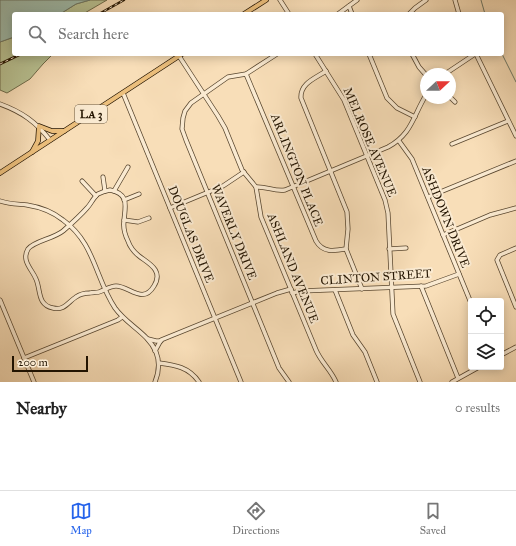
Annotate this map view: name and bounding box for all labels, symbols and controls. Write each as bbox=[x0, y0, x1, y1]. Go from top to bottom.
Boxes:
search box bbox=[12, 12, 504, 56]
icon: search bbox=[26, 23, 48, 45]
text: Search here bbox=[58, 25, 129, 43]
north arrow bbox=[420, 68, 456, 104]
street label: MELROSE AVENUE bbox=[341, 85, 400, 199]
road number: LA 3 bbox=[75, 105, 107, 123]
street label: ARLINGTON PLACE bbox=[268, 111, 326, 229]
street label: ASHDOWN DRIVE bbox=[419, 163, 473, 270]
street label: WAVERLY DRIVE bbox=[208, 182, 260, 282]
street label: DOUGLAS DRIVE bbox=[165, 184, 217, 285]
street label: ASHLAND AVENUE bbox=[264, 210, 322, 325]
street label: CLINTON STREET bbox=[320, 266, 432, 288]
map controls bbox=[468, 298, 504, 370]
button: locate bbox=[468, 298, 504, 334]
button: layers bbox=[468, 334, 504, 370]
scale bar bbox=[12, 354, 88, 373]
text: 200 m bbox=[18, 356, 48, 369]
text: Nearby bbox=[16, 398, 67, 419]
text: 0 results bbox=[455, 400, 500, 416]
tab: Map bbox=[70, 500, 92, 537]
tab: Directions bbox=[232, 500, 280, 537]
tab: Saved bbox=[420, 500, 446, 537]

